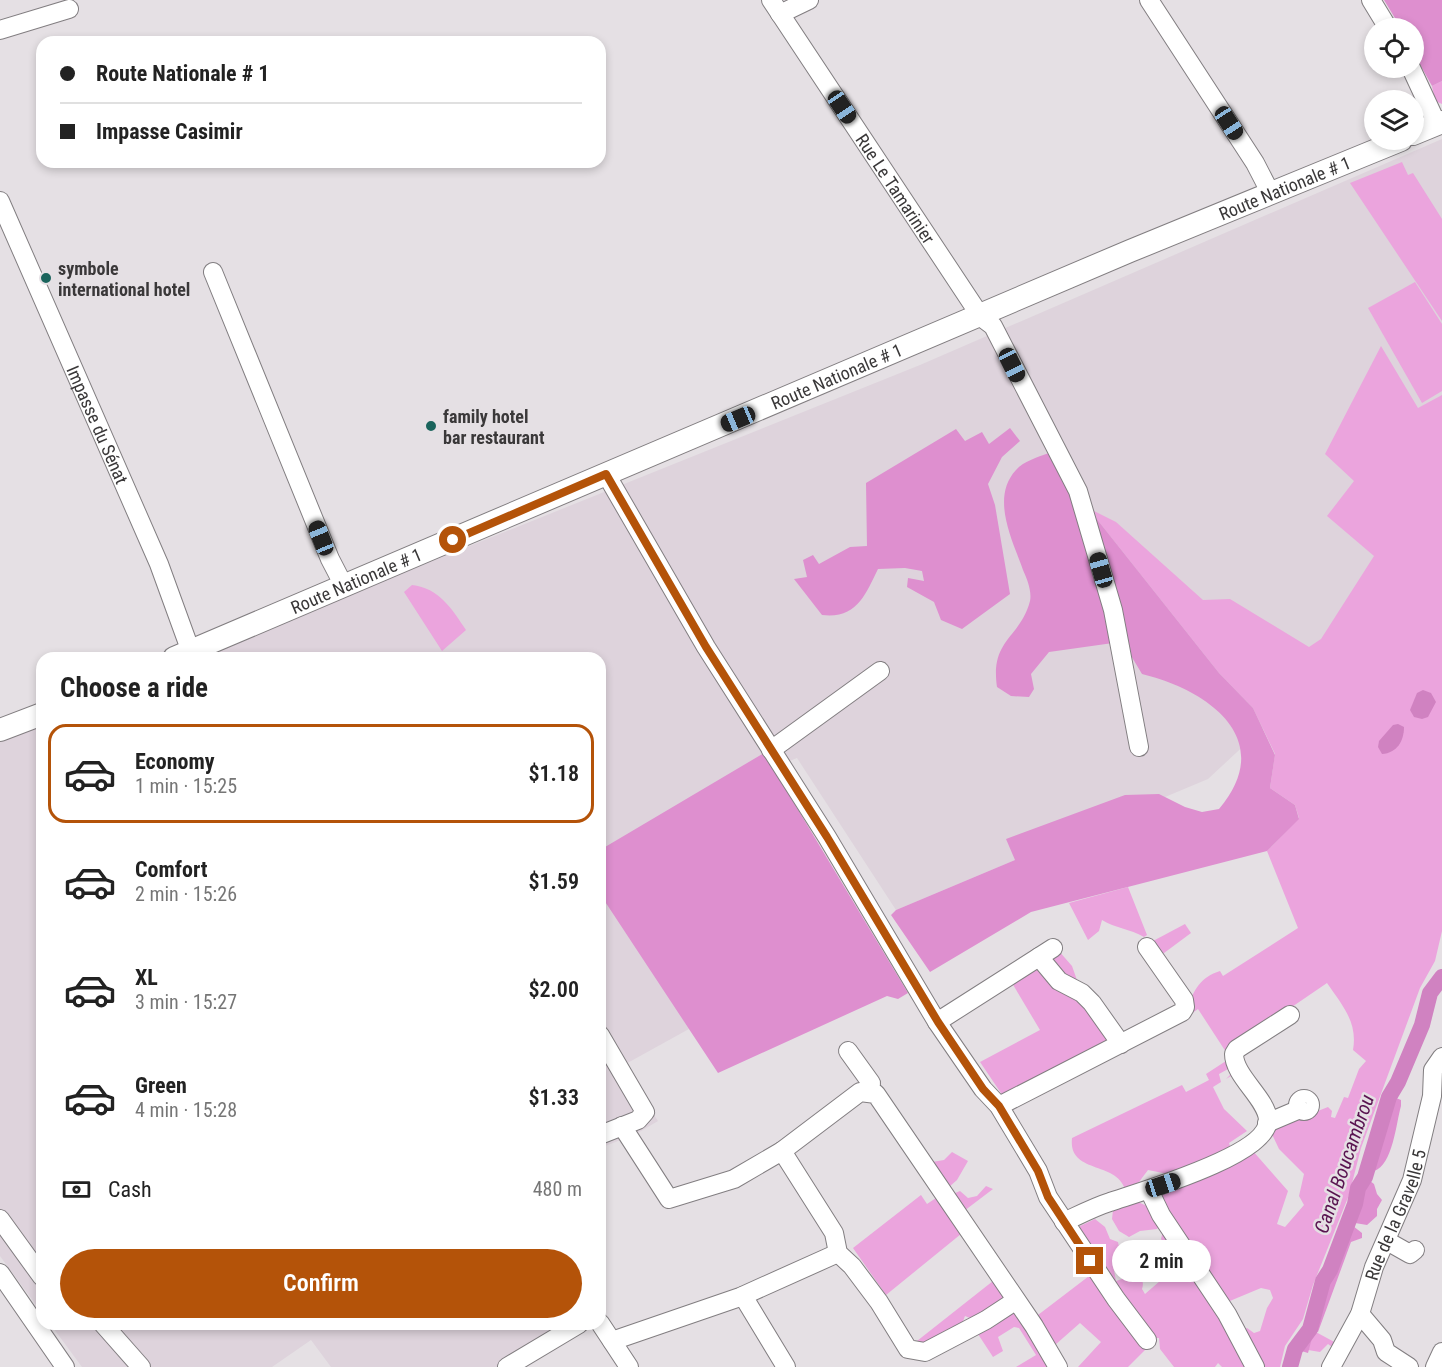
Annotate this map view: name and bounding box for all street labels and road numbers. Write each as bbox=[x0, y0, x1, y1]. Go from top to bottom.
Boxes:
street label: Rue Le Tamarinier bbox=[852, 130, 940, 248]
street label: Route Nationale # 1 bbox=[1216, 151, 1353, 224]
street label: Route Nationale # 1 bbox=[768, 339, 905, 413]
street label: Impasse du Sénat bbox=[63, 362, 133, 487]
street label: Route Nationale # 1 bbox=[287, 543, 425, 618]
street label: Rue de la Gravelle 5 bbox=[1360, 1147, 1429, 1283]

